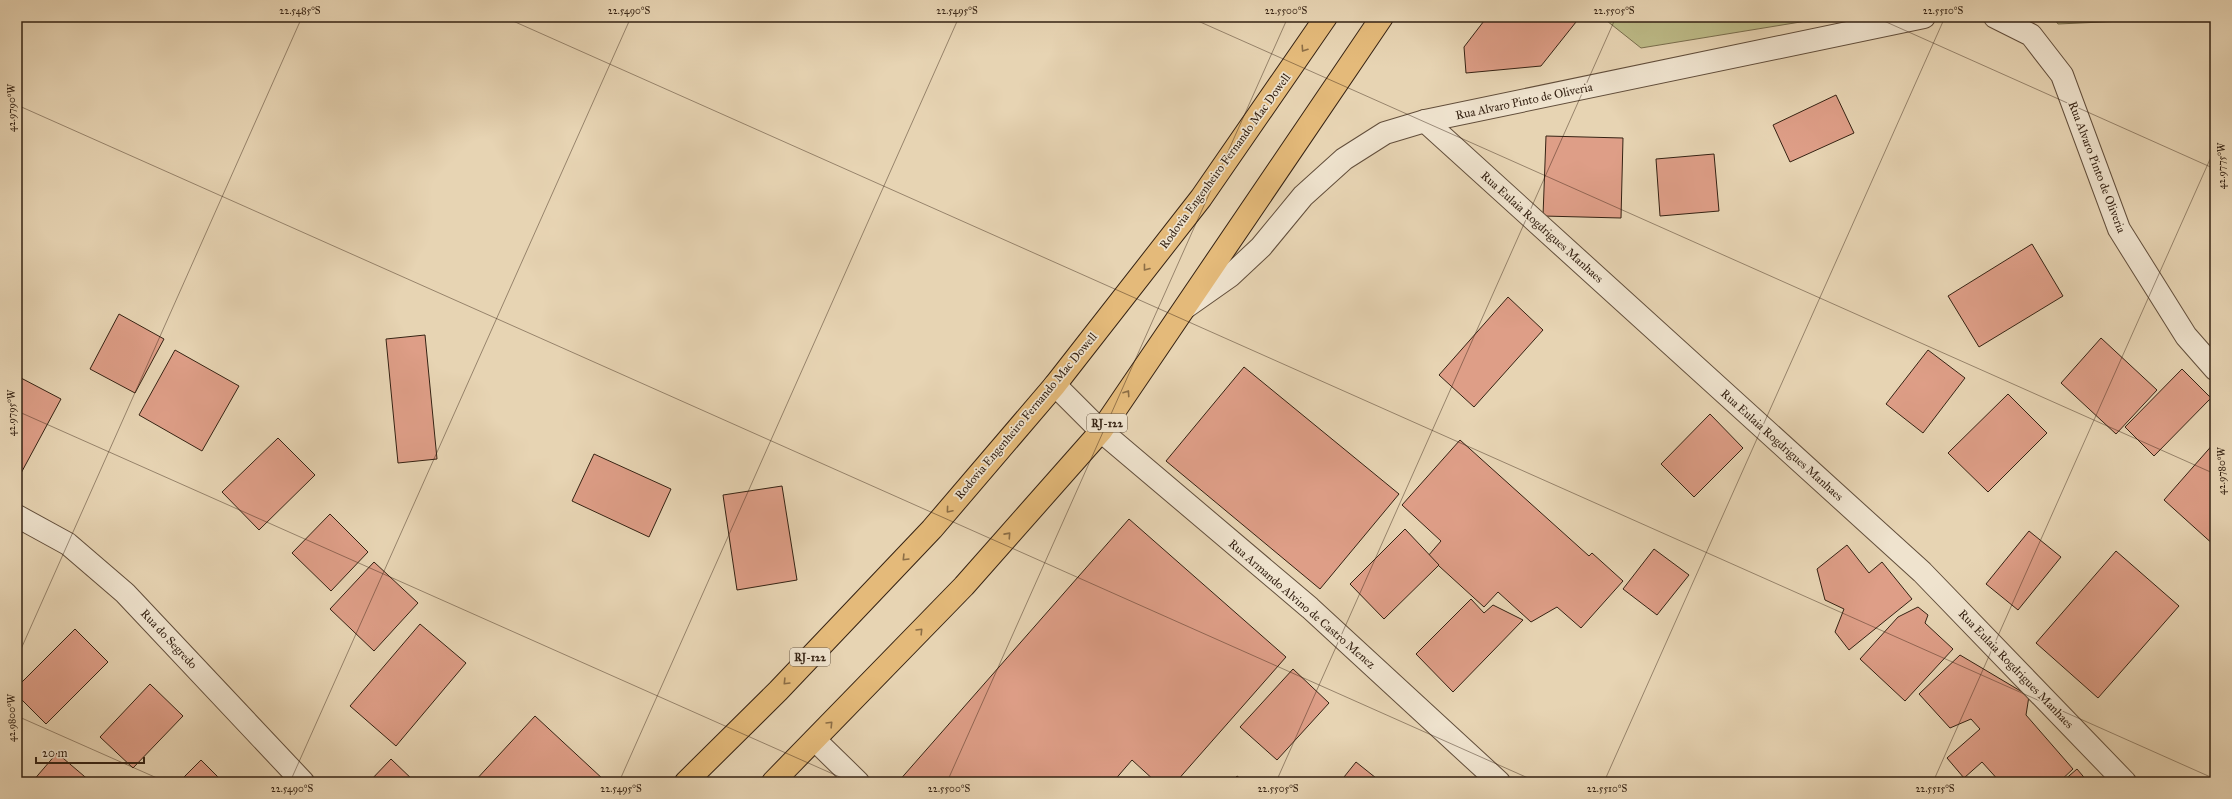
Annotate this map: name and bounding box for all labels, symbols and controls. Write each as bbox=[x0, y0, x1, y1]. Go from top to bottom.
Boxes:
text: 22.5485°S bbox=[279, 5, 321, 17]
text: 22.5490°S bbox=[608, 5, 650, 17]
text: 22.5495°S bbox=[936, 5, 978, 17]
text: 22.5500°S bbox=[1265, 5, 1307, 17]
text: 22.5505°S bbox=[1593, 5, 1635, 17]
text: 22.5510°S bbox=[1923, 5, 1963, 17]
one-way arrow bbox=[1302, 45, 1309, 52]
street label: Rodovia Engenheiro Fernando Mac Dowell bbox=[1157, 70, 1295, 252]
street label: Rua Alvaro Pinto de Oliveria bbox=[1454, 79, 1595, 122]
text: 42.9790°W bbox=[6, 84, 18, 132]
street label: Rua Alvaro Pinto de Oliveria bbox=[2065, 99, 2129, 236]
text: 42.9775°W bbox=[2216, 142, 2228, 189]
street label: Rua Eulaia Rogdrigues Manhaes bbox=[1477, 168, 1606, 286]
one-way arrow bbox=[1144, 264, 1151, 271]
street label: Rodovia Engenheiro Fernando Mac Dowell bbox=[952, 329, 1101, 503]
street label: Rua Eulaia Rogdrigues Manhaes bbox=[1717, 386, 1846, 504]
text: 42.9795°W bbox=[6, 389, 18, 436]
one-way arrow bbox=[1122, 390, 1129, 397]
road number: RJ-122 bbox=[1087, 414, 1127, 432]
text: 42.9780°W bbox=[2216, 447, 2228, 495]
one-way arrow bbox=[946, 505, 953, 513]
one-way arrow bbox=[1004, 532, 1011, 540]
street label: Rua Armando Alvino de Castro Menez bbox=[1226, 536, 1379, 672]
one-way arrow bbox=[903, 553, 910, 560]
street label: Rua do Segredo bbox=[137, 606, 200, 672]
street label: Rua Eulaia Rogdrigues Manhaes bbox=[1955, 607, 2076, 732]
one-way arrow bbox=[915, 628, 923, 636]
road number: RJ-122 bbox=[790, 648, 830, 666]
one-way arrow bbox=[783, 677, 791, 685]
text: 42.9800°W bbox=[6, 693, 18, 742]
one-way arrow bbox=[825, 721, 833, 729]
scale bar bbox=[36, 739, 144, 765]
text: 20 m bbox=[42, 746, 68, 760]
text: 22.5490°S bbox=[271, 783, 313, 795]
text: 22.5495°S bbox=[600, 783, 642, 795]
text: 22.5500°S bbox=[928, 783, 970, 795]
text: 22.5505°S bbox=[1257, 783, 1299, 795]
text: 22.5510°S bbox=[1587, 783, 1627, 795]
text: 22.5515°S bbox=[1915, 783, 1955, 795]

